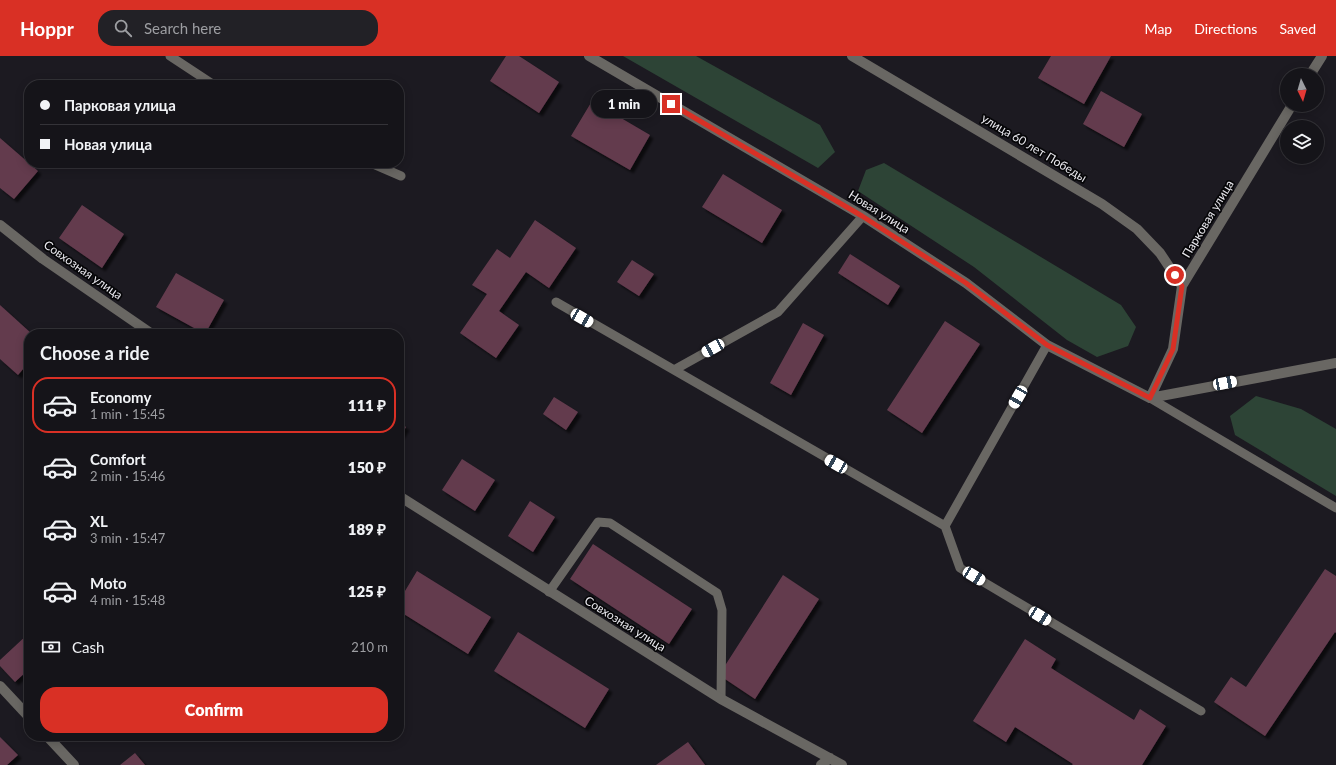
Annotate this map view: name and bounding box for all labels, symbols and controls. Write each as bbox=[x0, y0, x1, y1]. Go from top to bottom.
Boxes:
search box bbox=[98, 10, 378, 46]
text: Hoppr bbox=[20, 17, 74, 40]
icon: search bbox=[112, 17, 134, 39]
text: Search here bbox=[144, 19, 221, 37]
text: Map bbox=[1145, 20, 1172, 37]
text: Directions bbox=[1194, 20, 1257, 37]
text: Saved bbox=[1279, 20, 1316, 37]
north arrow bbox=[1280, 68, 1324, 112]
map controls bbox=[1280, 68, 1324, 164]
callout: 1 min bbox=[591, 90, 657, 118]
route end bbox=[662, 95, 680, 113]
text: Парковая улица bbox=[64, 96, 176, 114]
text: 1 min bbox=[608, 96, 640, 112]
street label: улица 60 лет Победы bbox=[979, 110, 1090, 185]
button: layers bbox=[1280, 120, 1324, 164]
text: Новая улица bbox=[64, 135, 152, 153]
street label: Парковая улица bbox=[1179, 177, 1237, 260]
street label: Новая улица bbox=[846, 187, 913, 236]
street label: Совхозная улица bbox=[41, 237, 126, 302]
route start bbox=[1166, 266, 1184, 284]
car bbox=[569, 307, 595, 329]
car bbox=[700, 337, 726, 359]
text: Choose a ride bbox=[40, 342, 149, 364]
car bbox=[1212, 375, 1238, 391]
car bbox=[1007, 384, 1029, 410]
icon: car bbox=[42, 387, 78, 423]
text: Economy bbox=[90, 388, 151, 406]
text: 111 ₽ bbox=[348, 396, 386, 414]
text: 1 min · 15:45 bbox=[90, 406, 165, 422]
icon: car bbox=[42, 449, 78, 485]
text: Comfort bbox=[90, 450, 146, 468]
car bbox=[823, 453, 849, 475]
text: 150 ₽ bbox=[348, 458, 386, 476]
text: 2 min · 15:46 bbox=[90, 468, 165, 484]
icon: car bbox=[42, 511, 78, 547]
text: XL bbox=[90, 512, 108, 530]
text: 189 ₽ bbox=[348, 520, 386, 538]
text: 3 min · 15:47 bbox=[90, 530, 165, 546]
car bbox=[961, 565, 987, 587]
icon: car bbox=[42, 573, 78, 609]
text: Moto bbox=[90, 574, 127, 592]
text: 125 ₽ bbox=[348, 582, 386, 600]
text: 4 min · 15:48 bbox=[90, 592, 165, 608]
street label: Совхозная улица bbox=[582, 593, 669, 655]
car bbox=[1027, 605, 1053, 627]
icon: cash bbox=[40, 636, 62, 658]
text: Cash bbox=[72, 638, 104, 656]
text: 210 m bbox=[351, 639, 388, 655]
button: Confirm bbox=[40, 687, 388, 733]

